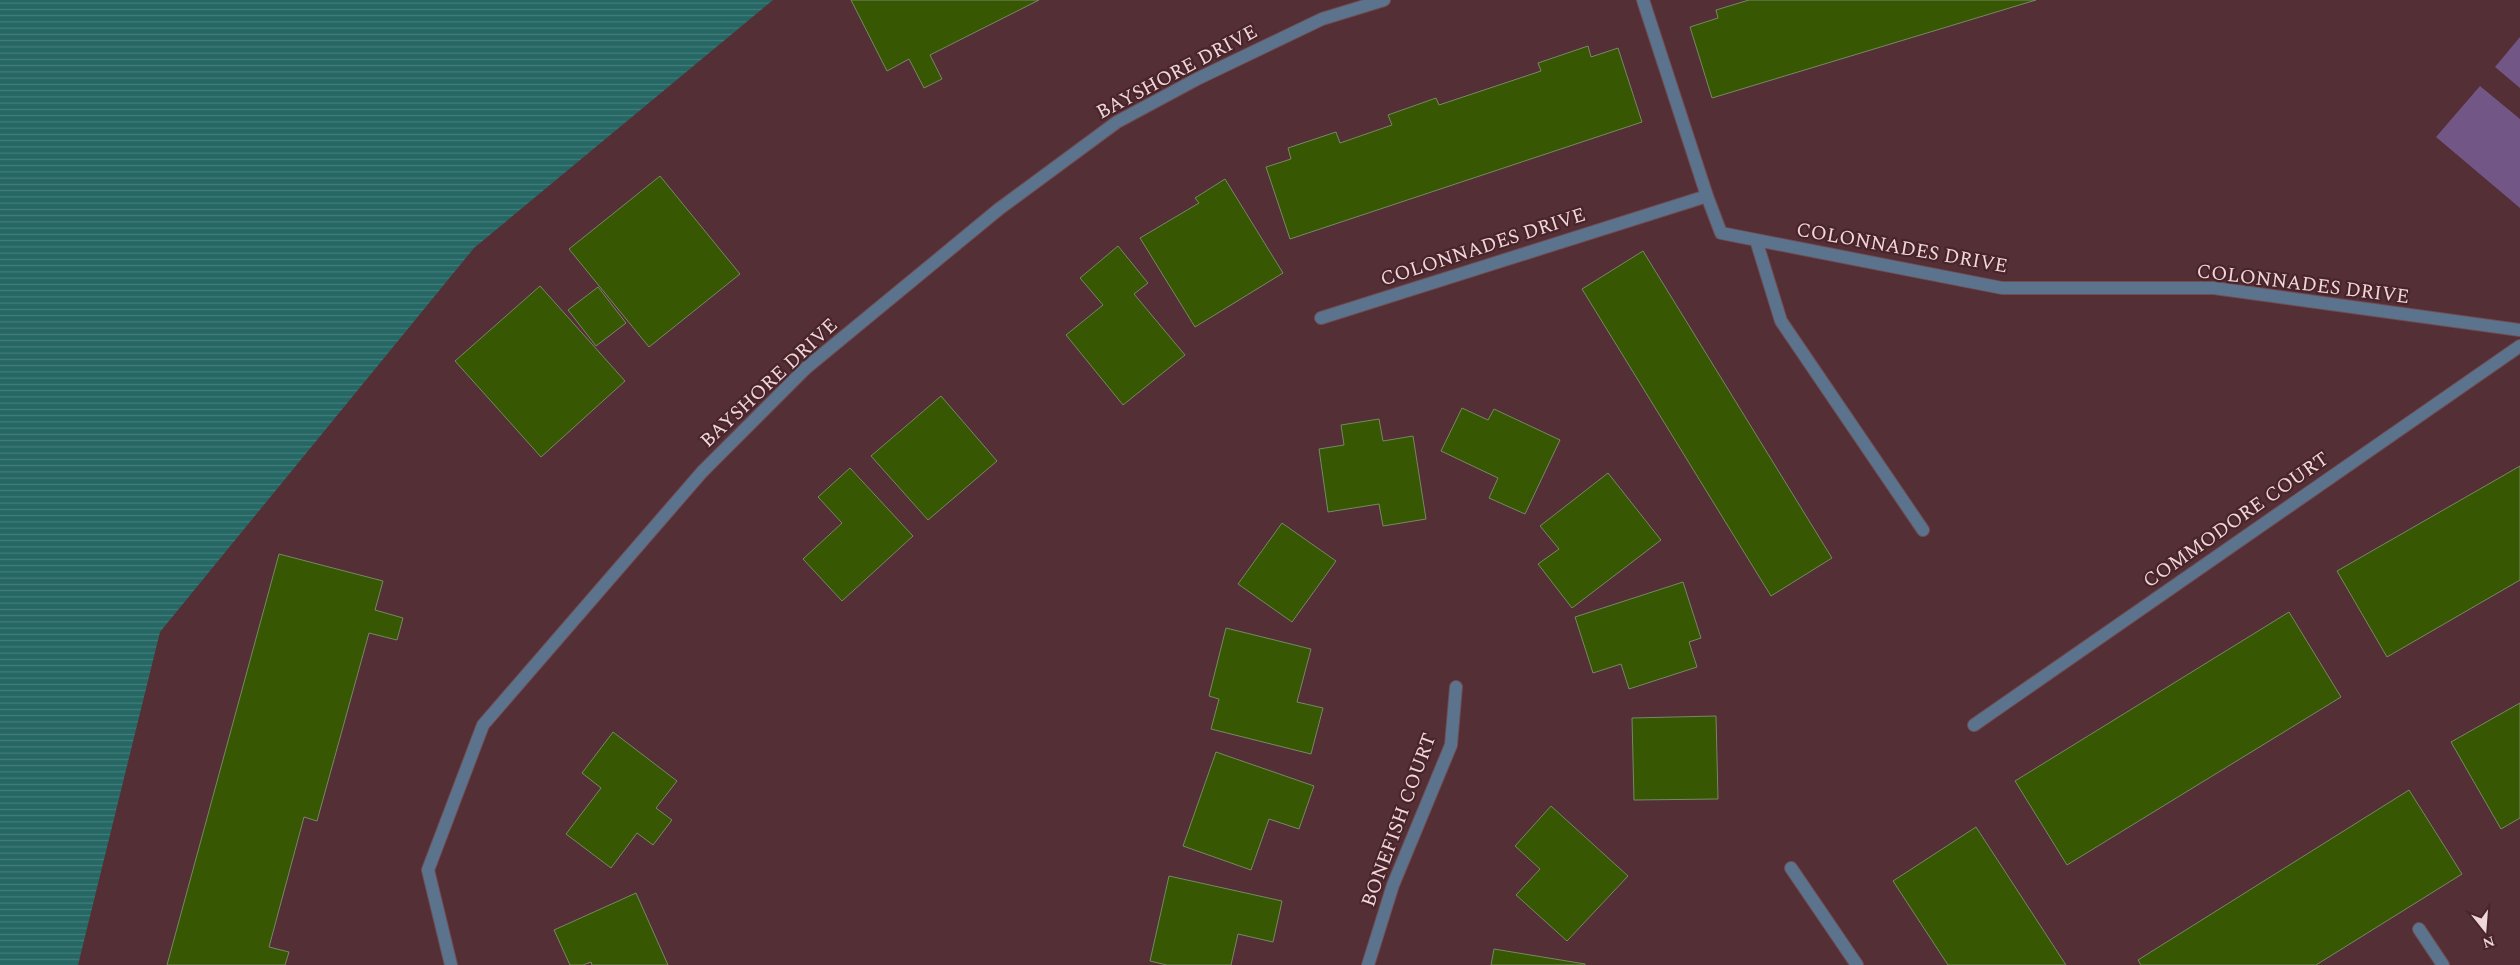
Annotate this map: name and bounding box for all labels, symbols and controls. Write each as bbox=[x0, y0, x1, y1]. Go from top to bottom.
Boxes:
street label: BAYSHORE DRIVE bbox=[1091, 17, 1263, 127]
street label: COLONNADES DRIVE bbox=[1377, 200, 1589, 294]
street label: COLONNADES DRIVE bbox=[1794, 215, 2010, 281]
street label: COLONNADES DRIVE bbox=[2195, 256, 2411, 312]
street label: BAYSHORE DRIVE bbox=[693, 311, 845, 455]
street label: COMMODORE COURT bbox=[2137, 444, 2335, 596]
street label: BONEFISH COURT bbox=[1354, 729, 1444, 911]
north arrow bbox=[2460, 905, 2510, 955]
text: N bbox=[2480, 930, 2497, 954]

